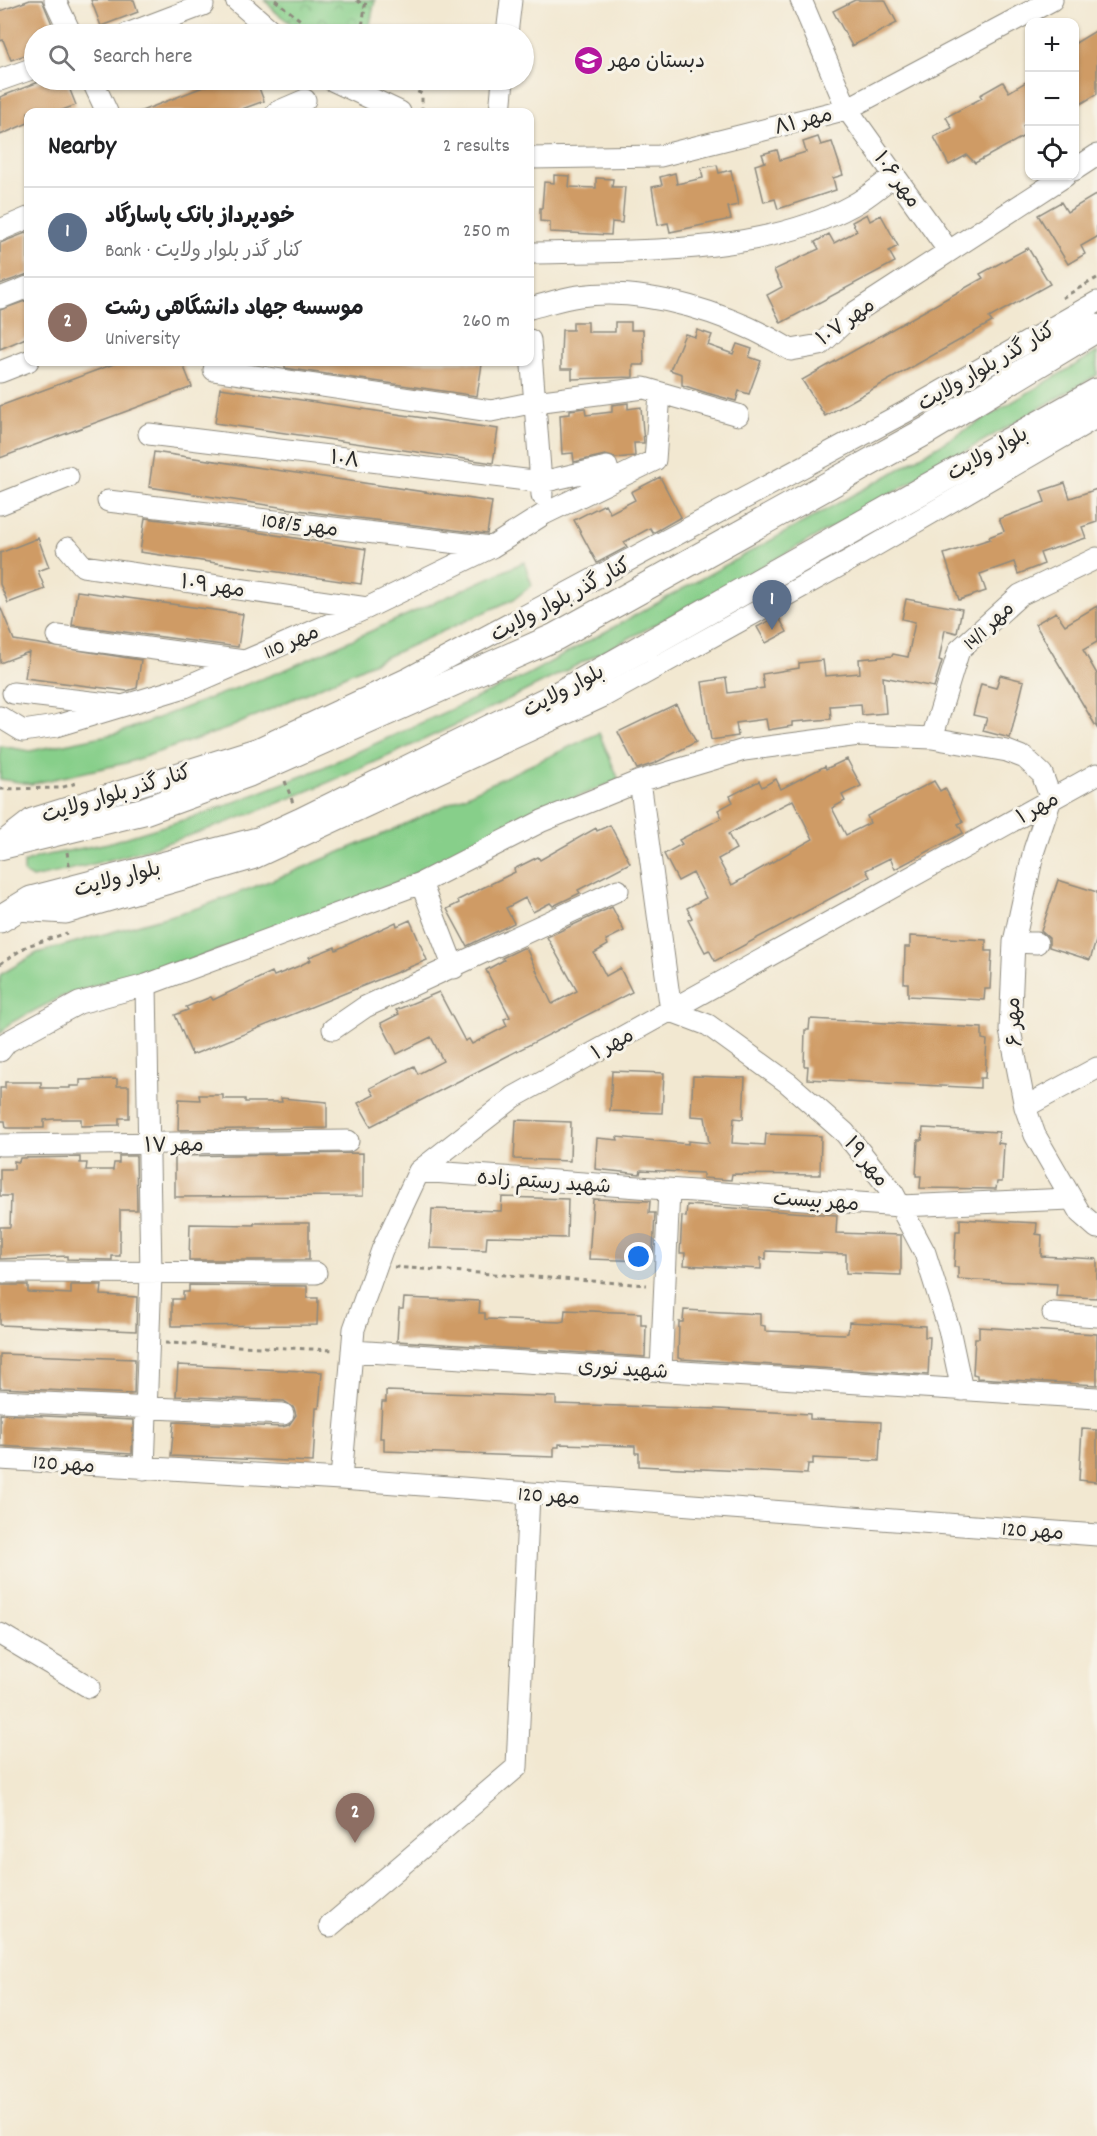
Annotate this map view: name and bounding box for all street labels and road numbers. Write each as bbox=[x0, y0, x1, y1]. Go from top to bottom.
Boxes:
street label: مهر ۸۱ bbox=[771, 101, 836, 145]
street label: مهر ۱۰۶ bbox=[865, 146, 927, 215]
street label: مهر ۱۰۷ bbox=[811, 292, 882, 355]
street label: کنار گذر بلوار ولایت bbox=[913, 317, 1062, 420]
street label: بلوار ولایت bbox=[942, 421, 1034, 490]
street label: ۱۰۸ bbox=[328, 444, 361, 478]
street label: مهر 108/5 bbox=[260, 507, 340, 547]
street label: کنار گذر بلوار ولایت bbox=[486, 552, 637, 651]
street label: مهر ۱۰۹ bbox=[179, 569, 247, 607]
street label: مهر 14/1 bbox=[958, 596, 1022, 659]
street label: مهر 110 bbox=[260, 618, 325, 669]
street label: بلوار ولایت bbox=[518, 659, 611, 727]
street label: کنار گذر بلوار ولایت bbox=[38, 759, 195, 833]
street label: مهر ۱ bbox=[1012, 786, 1065, 834]
street label: بلوار ولایت bbox=[71, 855, 164, 907]
street label: مهر ۶ bbox=[1000, 996, 1032, 1047]
street label: مهر ۱ bbox=[587, 1022, 640, 1070]
street label: مهر ۱۷ bbox=[144, 1131, 204, 1163]
street label: مهر ۱۹ bbox=[835, 1131, 894, 1195]
street label: شهید رستم زاده bbox=[476, 1164, 612, 1204]
street label: مهر بیست bbox=[772, 1185, 860, 1221]
street label: شهید نوری bbox=[577, 1353, 669, 1389]
street label: مهر 120 bbox=[32, 1449, 96, 1483]
street label: مهر 120 bbox=[517, 1481, 581, 1515]
street label: مهر 120 bbox=[1001, 1516, 1065, 1550]

